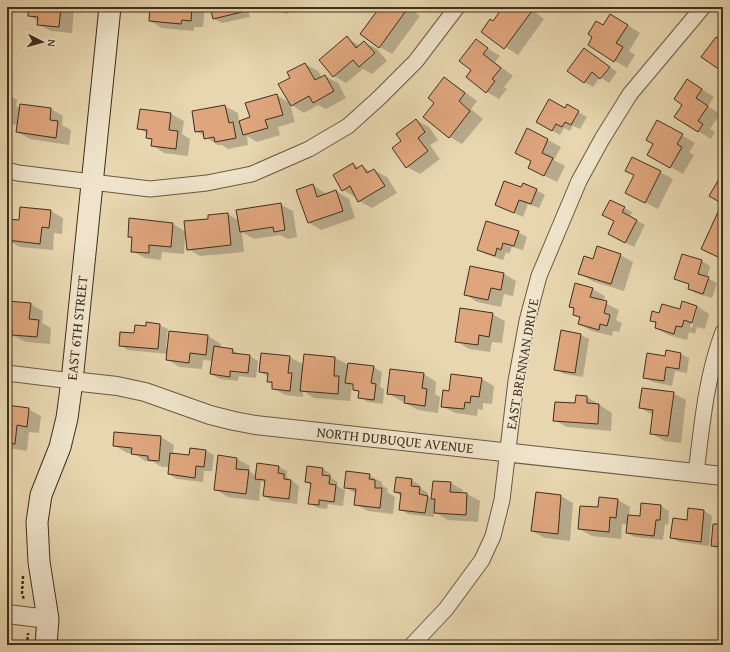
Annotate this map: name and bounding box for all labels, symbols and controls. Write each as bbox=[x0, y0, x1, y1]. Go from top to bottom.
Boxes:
north arrow bbox=[22, 22, 62, 62]
text: N bbox=[44, 39, 60, 48]
street label: EAST 6TH STREET bbox=[62, 275, 92, 381]
street label: EAST BRENNAN DRIVE bbox=[501, 297, 543, 431]
street label: NORTH DUBUQUE AVENUE bbox=[316, 422, 474, 458]

